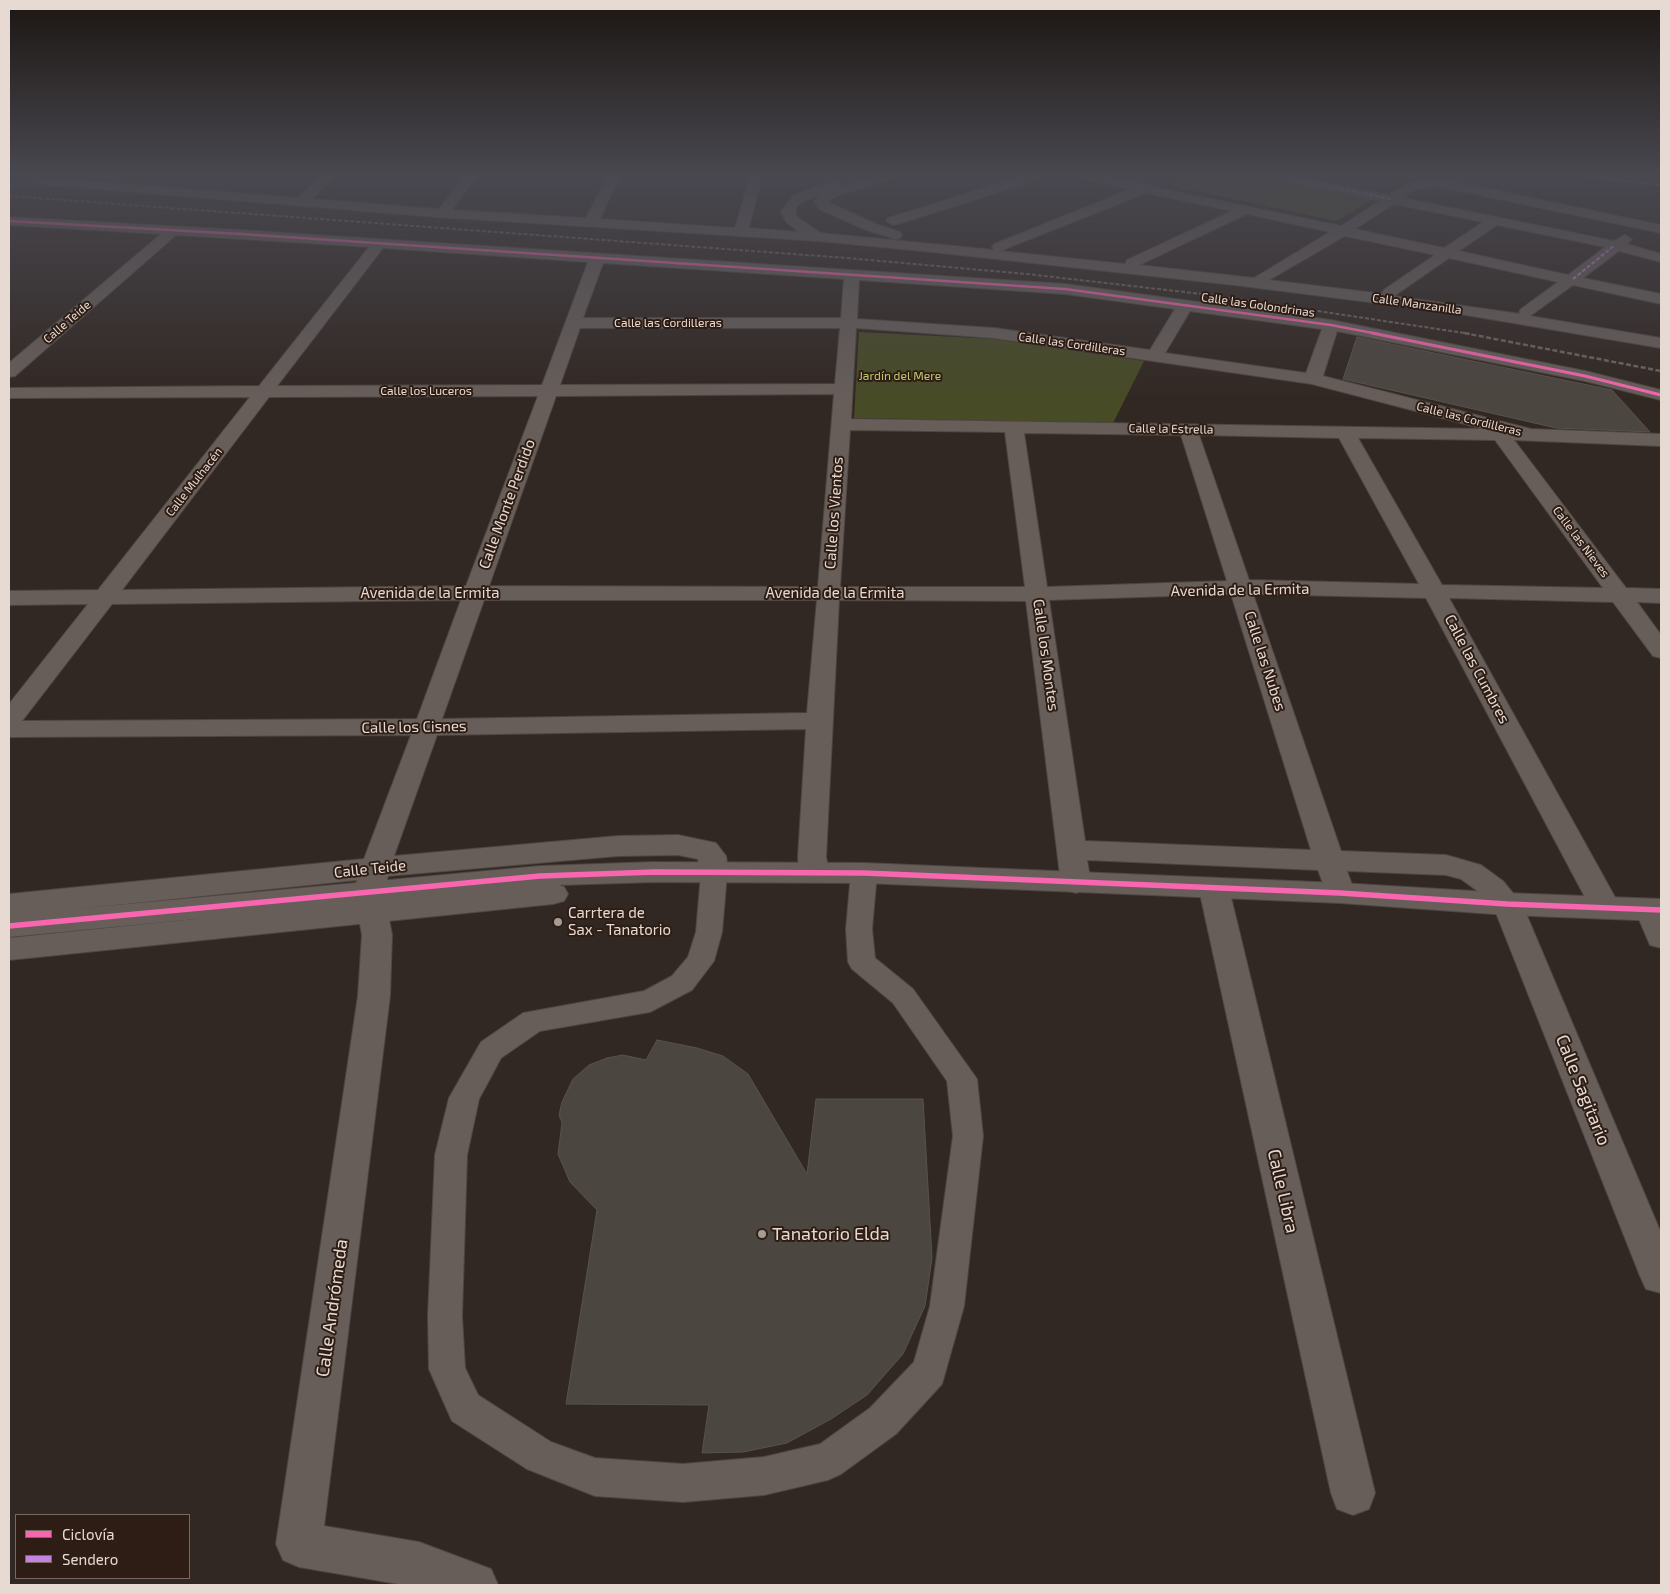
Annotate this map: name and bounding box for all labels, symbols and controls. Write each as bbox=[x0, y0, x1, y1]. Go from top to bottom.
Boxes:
street label: Calle las Golondrinas bbox=[1200, 290, 1316, 320]
street label: Calle Manzanilla bbox=[1371, 291, 1463, 317]
street label: Calle Teide bbox=[40, 298, 94, 346]
street label: Calle las Cordilleras bbox=[614, 316, 722, 330]
street label: Calle las Cordilleras bbox=[1018, 329, 1126, 359]
park label: Jardín del Mere bbox=[859, 369, 941, 383]
street label: Calle los Luceros bbox=[380, 384, 472, 398]
street label: Calle las Cordilleras bbox=[1415, 399, 1523, 439]
street label: Calle la Estrella bbox=[1129, 421, 1213, 437]
street label: Calle Monte Perdido bbox=[475, 437, 539, 571]
street label: Calle Mulhacén bbox=[163, 445, 225, 519]
street label: Calle los Vientos bbox=[821, 456, 847, 570]
street label: Calle las Nieves bbox=[1550, 504, 1612, 580]
street label: Avenida de la Ermita bbox=[1170, 580, 1310, 600]
street label: Avenida de la Ermita bbox=[361, 584, 499, 602]
street label: Avenida de la Ermita bbox=[766, 584, 904, 602]
street label: Calle los Montes bbox=[1029, 598, 1063, 712]
street label: Calle las Nubes bbox=[1240, 609, 1290, 713]
street label: Calle las Cumbres bbox=[1441, 611, 1513, 727]
street label: Calle los Cisnes bbox=[361, 717, 467, 737]
street label: Calle Teide bbox=[333, 856, 407, 882]
place label: Carrtera de Sax - Tanatorio bbox=[568, 904, 671, 939]
marker: Carrtera de Sax - Tanatorio bbox=[552, 916, 564, 928]
street label: Calle Sagitario bbox=[1551, 1031, 1615, 1149]
street label: Calle Libra bbox=[1263, 1147, 1303, 1235]
place label: Tanatorio Elda bbox=[772, 1223, 890, 1245]
marker: Tanatorio Elda bbox=[756, 1228, 768, 1240]
street label: Calle Andrómeda bbox=[312, 1238, 352, 1378]
legend bbox=[15, 1514, 190, 1579]
text: Ciclovía bbox=[62, 1525, 114, 1543]
text: Sendero bbox=[62, 1550, 118, 1568]

